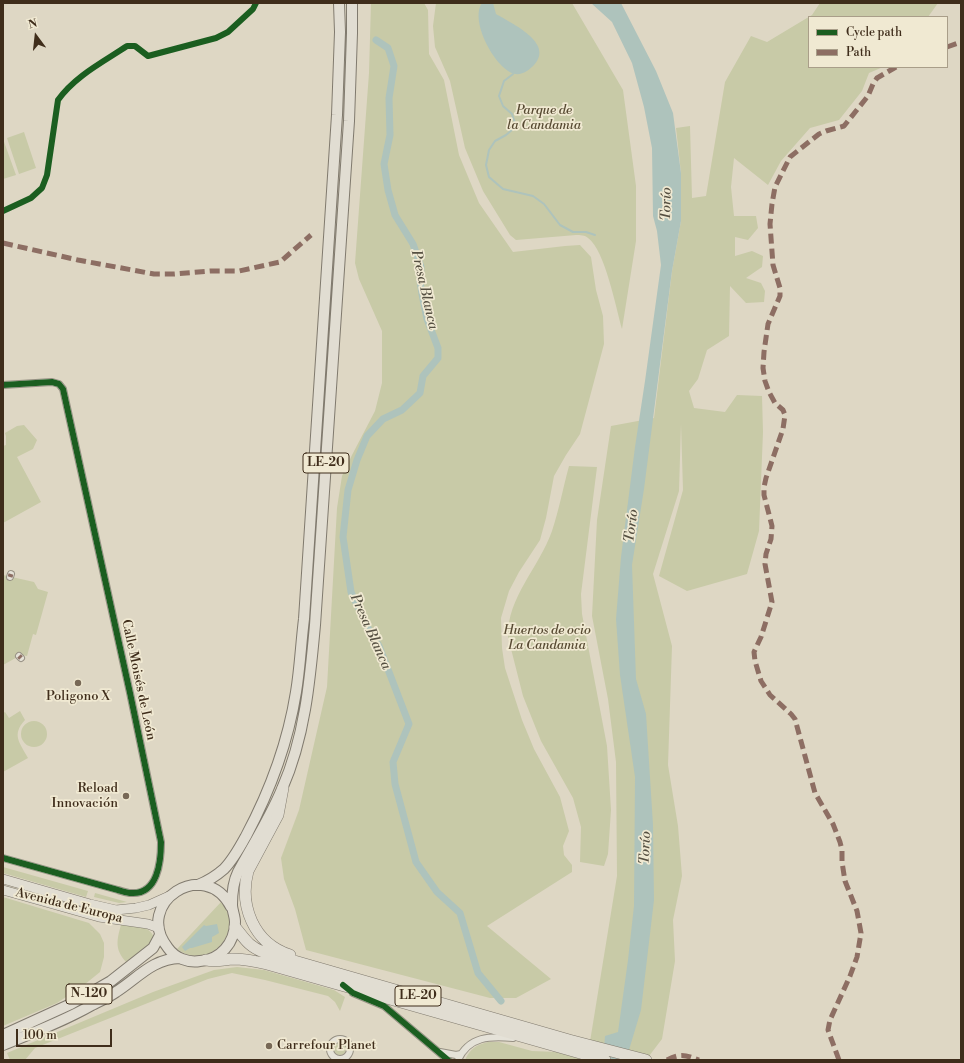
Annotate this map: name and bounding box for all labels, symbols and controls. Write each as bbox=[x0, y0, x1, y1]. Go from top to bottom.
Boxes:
north arrow bbox=[16, 16, 56, 56]
legend bbox=[808, 16, 948, 68]
text: N bbox=[27, 17, 39, 32]
text: Cycle path bbox=[846, 25, 902, 40]
text: Path bbox=[846, 45, 871, 60]
park label: Parque de la Candamia bbox=[507, 103, 581, 134]
water label: Torío bbox=[658, 187, 676, 221]
water label: Presa Blanca bbox=[407, 249, 441, 331]
road number: LE-20 bbox=[303, 453, 349, 473]
water label: Torío bbox=[621, 508, 643, 544]
water label: Presa Blanca bbox=[346, 592, 394, 672]
street label: Calle Moisés de León bbox=[118, 618, 158, 742]
park label: Huertos de ocio La Candamia bbox=[503, 623, 591, 654]
marker: Poligono X bbox=[73, 678, 83, 688]
place label: Poligono X bbox=[46, 689, 110, 705]
place label: Reload Innovación bbox=[52, 781, 118, 812]
marker: Reload Innovación bbox=[121, 791, 131, 801]
water label: Torío bbox=[637, 831, 655, 865]
street label: Avenida de Europa bbox=[14, 885, 124, 927]
road number: N-120 bbox=[66, 984, 112, 1004]
road number: LE-20 bbox=[395, 986, 441, 1006]
scale bar bbox=[18, 1021, 114, 1047]
text: 100 m bbox=[23, 1028, 57, 1043]
place label: Carrefour Planet bbox=[277, 1038, 376, 1054]
marker: Carrefour Planet bbox=[264, 1041, 274, 1051]

